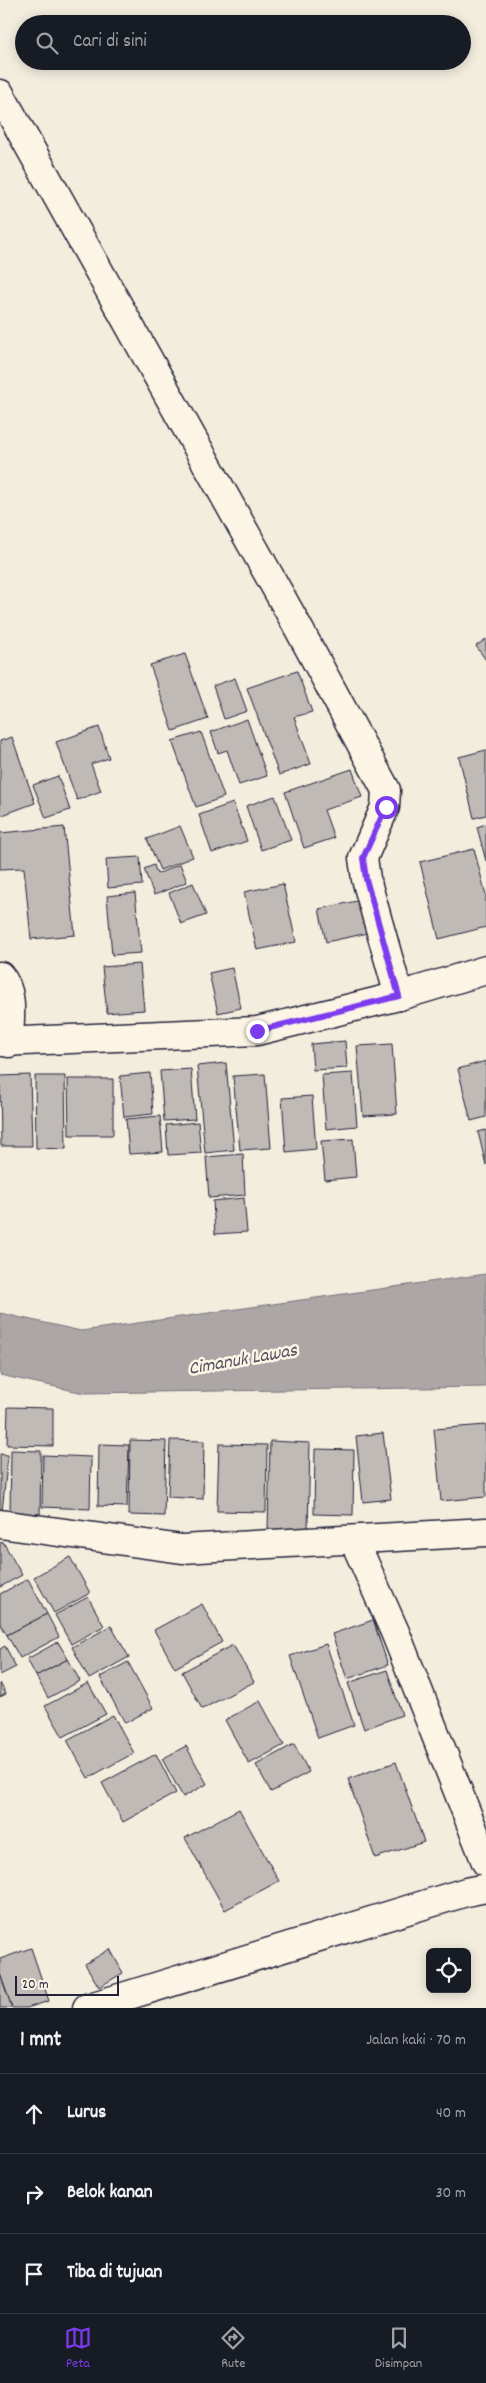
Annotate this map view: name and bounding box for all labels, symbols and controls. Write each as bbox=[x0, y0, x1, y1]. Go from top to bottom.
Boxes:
search box bbox=[15, 15, 471, 70]
icon: search bbox=[33, 29, 61, 57]
text: Cari di sini bbox=[73, 29, 147, 56]
route start bbox=[375, 796, 398, 819]
route end bbox=[246, 1020, 269, 1043]
water label: Cimanuk Lawas bbox=[187, 1338, 300, 1384]
map controls bbox=[426, 1948, 471, 1993]
button: locate bbox=[426, 1948, 471, 1993]
scale bar bbox=[15, 1973, 119, 1996]
text: 20 m bbox=[22, 1975, 49, 1995]
text: 1 mnt bbox=[20, 2026, 61, 2056]
text: Jalan kaki · 70 m bbox=[366, 2029, 466, 2052]
icon: ahead bbox=[20, 2100, 48, 2128]
text: Lurus bbox=[67, 2100, 106, 2127]
text: 40 m bbox=[436, 2102, 466, 2125]
icon: right bbox=[20, 2180, 48, 2208]
text: Belok kanan bbox=[67, 2180, 153, 2207]
text: 30 m bbox=[436, 2182, 466, 2205]
icon: arrive bbox=[20, 2260, 48, 2288]
text: Tiba di tujuan bbox=[67, 2260, 162, 2287]
tab: Peta bbox=[64, 2324, 92, 2374]
tab: Rute bbox=[219, 2324, 247, 2374]
tab: Disimpan bbox=[375, 2324, 422, 2374]

